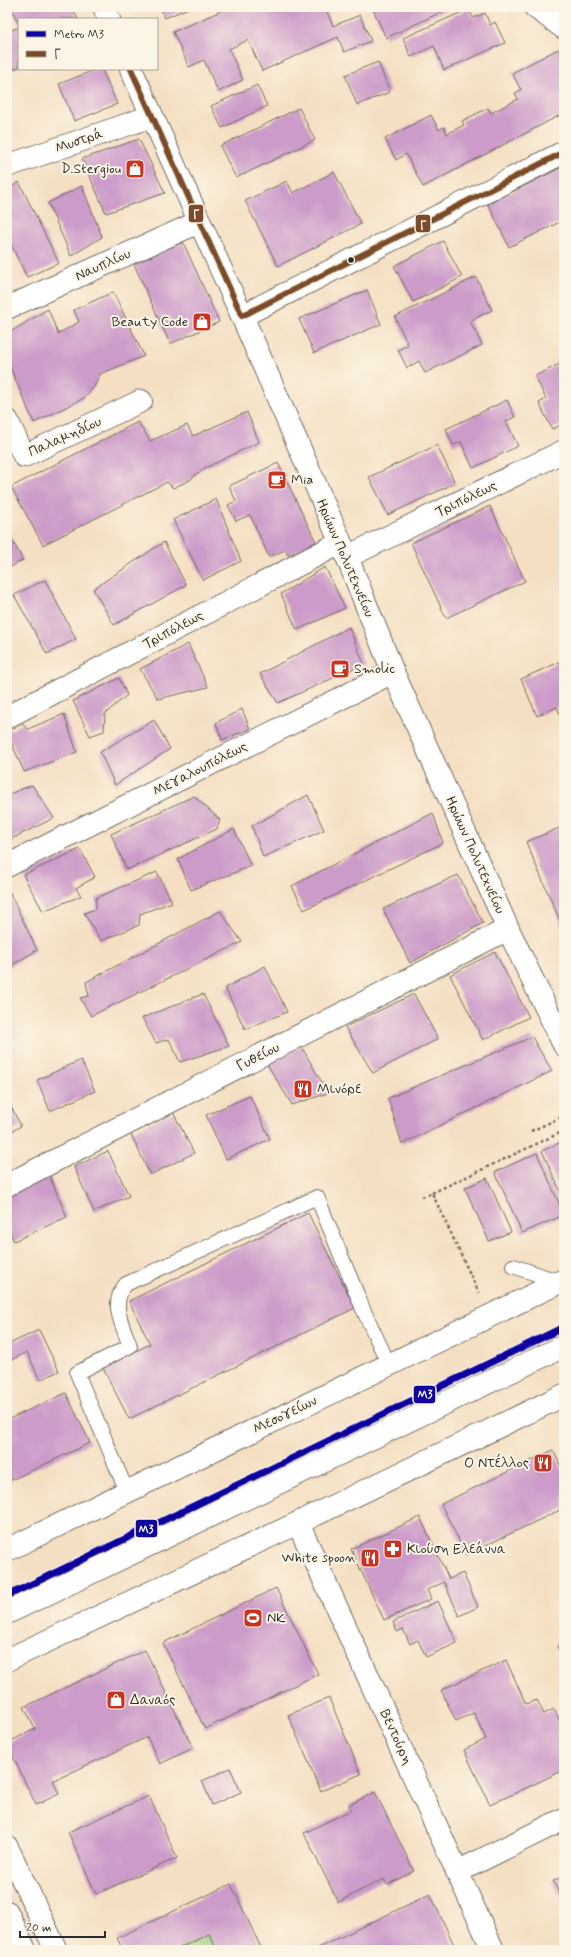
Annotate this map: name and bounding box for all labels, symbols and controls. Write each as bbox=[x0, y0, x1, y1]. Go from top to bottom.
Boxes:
legend bbox=[18, 18, 158, 70]
text: Metro Μ3 bbox=[54, 27, 104, 43]
text: Γ bbox=[54, 47, 61, 63]
street label: Μυστρά bbox=[53, 124, 105, 158]
shop icon: D.Stergiou bbox=[124, 158, 146, 180]
place label: D.Stergiou bbox=[61, 160, 121, 178]
line badge: Γ bbox=[188, 204, 204, 223]
text: Γ bbox=[193, 207, 200, 221]
line badge: Γ bbox=[415, 214, 431, 233]
text: Γ bbox=[420, 218, 427, 232]
street label: Ναυπλίου bbox=[72, 245, 134, 285]
unlabelled marker bbox=[346, 255, 356, 265]
shop icon: Beauty Code bbox=[191, 311, 213, 333]
place label: Beauty Code bbox=[111, 313, 188, 331]
street label: Παλαμηδίου bbox=[26, 413, 104, 461]
cafe icon: Mia bbox=[266, 469, 288, 491]
place label: Mia bbox=[291, 471, 313, 489]
street label: Τριπόλεως bbox=[432, 476, 500, 522]
street label: Ηρώων Πολυτεχνείου bbox=[312, 496, 378, 620]
street label: Τριπόλεως bbox=[140, 606, 206, 654]
cafe icon: Smolic bbox=[329, 658, 351, 680]
place label: Smolic bbox=[354, 660, 395, 678]
street label: Μεγαλουπόλεως bbox=[150, 737, 250, 801]
street label: Ηρώων Πολυτεχνείου bbox=[441, 793, 509, 917]
street label: Γυθείου bbox=[233, 1038, 283, 1076]
restaurant icon: Μινόρε bbox=[292, 1078, 314, 1100]
place label: Μινόρε bbox=[317, 1080, 361, 1098]
line badge: Μ3 bbox=[413, 1385, 436, 1404]
text: Μ3 bbox=[418, 1388, 433, 1402]
street label: Μεσογείων bbox=[250, 1392, 320, 1438]
restaurant icon: Ο Ντέλλος bbox=[532, 1452, 554, 1474]
place label: Ο Ντέλλος bbox=[464, 1453, 529, 1472]
line badge: Μ3 bbox=[135, 1519, 158, 1538]
text: Μ3 bbox=[139, 1523, 154, 1537]
pharmacy icon: Κιούση Ελεάννα bbox=[382, 1538, 404, 1560]
place label: Κιούση Ελεάννα bbox=[407, 1540, 506, 1558]
restaurant icon: White spoon bbox=[359, 1547, 381, 1569]
place label: White spoon bbox=[281, 1549, 356, 1567]
sports icon: NK bbox=[242, 1607, 264, 1629]
place label: NK bbox=[267, 1609, 286, 1627]
shop icon: Δαναός bbox=[105, 1689, 127, 1711]
place label: Δαναός bbox=[130, 1691, 176, 1709]
street label: Βεντούρη bbox=[375, 1706, 417, 1768]
scale bar bbox=[20, 1913, 105, 1939]
text: 20 m bbox=[26, 1920, 52, 1936]

